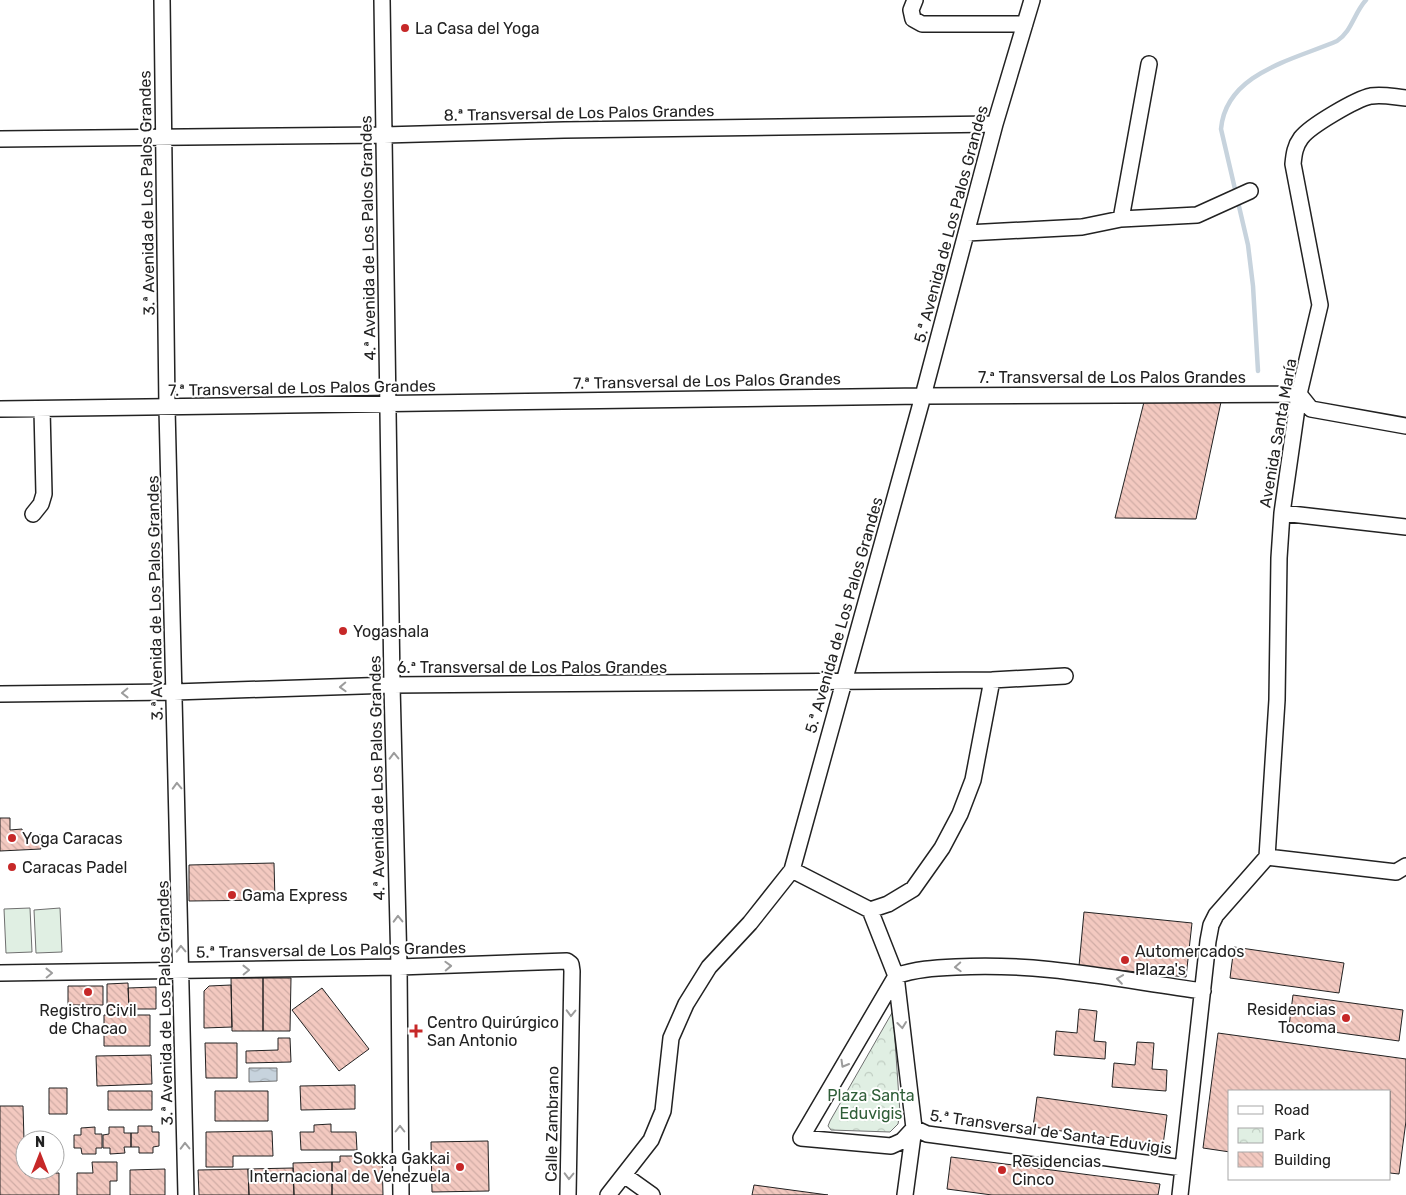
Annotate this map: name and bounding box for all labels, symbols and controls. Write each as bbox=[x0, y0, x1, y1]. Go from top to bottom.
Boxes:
place label: La Casa del Yoga bbox=[415, 19, 540, 38]
marker: La Casa del Yoga bbox=[399, 22, 411, 34]
street label: 3.ª Avenida de Los Palos Grandes bbox=[135, 70, 159, 316]
street label: 8.ª Transversal de Los Palos Grandes bbox=[443, 101, 715, 125]
street label: 5.ª Avenida de Los Palos Grandes bbox=[910, 103, 992, 345]
street label: 4.ª Avenida de Los Palos Grandes bbox=[356, 115, 380, 361]
street label: Avenida Santa María bbox=[1256, 357, 1300, 509]
street label: 7.ª Transversal de Los Palos Grandes bbox=[978, 368, 1246, 387]
street label: 7.ª Transversal de Los Palos Grandes bbox=[573, 369, 841, 393]
street label: 7.ª Transversal de Los Palos Grandes bbox=[168, 376, 436, 400]
street label: 3.ª Avenida de Los Palos Grandes bbox=[143, 475, 167, 721]
street label: 5.ª Avenida de Los Palos Grandes bbox=[801, 495, 887, 735]
place label: Yogashala bbox=[353, 622, 429, 641]
marker: Yogashala bbox=[337, 625, 349, 637]
street label: 4.ª Avenida de Los Palos Grandes bbox=[365, 655, 389, 901]
street label: 6.ª Transversal de Los Palos Grandes bbox=[397, 658, 667, 677]
one-way arrow bbox=[339, 682, 347, 692]
one-way arrow bbox=[121, 687, 129, 698]
one-way arrow bbox=[389, 752, 399, 760]
one-way arrow bbox=[171, 782, 182, 790]
place label: Yoga Caracas bbox=[22, 829, 123, 848]
marker: Yoga Caracas bbox=[6, 832, 18, 844]
place label: Caracas Padel bbox=[22, 858, 127, 877]
marker: Caracas Padel bbox=[6, 861, 18, 873]
street label: 3.ª Avenida de Los Palos Grandes bbox=[153, 880, 177, 1126]
place label: Gama Express bbox=[242, 886, 348, 905]
marker: Gama Express bbox=[226, 889, 238, 901]
one-way arrow bbox=[393, 914, 403, 922]
street label: 5.ª Transversal de Los Palos Grandes bbox=[196, 938, 466, 962]
place label: Automercados Plaza's bbox=[1135, 942, 1244, 979]
one-way arrow bbox=[176, 945, 186, 952]
marker: Automercados Plaza's bbox=[1119, 954, 1131, 966]
one-way arrow bbox=[444, 960, 452, 971]
one-way arrow bbox=[954, 961, 962, 972]
one-way arrow bbox=[242, 965, 250, 975]
one-way arrow bbox=[45, 968, 53, 978]
one-way arrow bbox=[1116, 974, 1124, 985]
marker: Registro Civil de Chacao bbox=[82, 986, 94, 998]
place label: Residencias Tocoma bbox=[1247, 1000, 1336, 1037]
place label: Registro Civil de Chacao bbox=[39, 1001, 137, 1038]
one-way arrow bbox=[566, 1010, 576, 1017]
marker: Residencias Tocoma bbox=[1340, 1012, 1352, 1024]
place label: Centro Quirúrgico San Antonio bbox=[427, 1013, 559, 1050]
one-way arrow bbox=[896, 1021, 907, 1029]
marker: Centro Quirúrgico San Antonio bbox=[409, 1024, 423, 1038]
one-way arrow bbox=[841, 1058, 851, 1067]
street label: Calle Zambrano bbox=[541, 1066, 563, 1182]
park label: Plaza Santa Eduvigis bbox=[827, 1086, 915, 1123]
legend bbox=[1228, 1090, 1391, 1180]
text: Road bbox=[1274, 1101, 1310, 1119]
street label: 5.ª Transversal de Santa Eduvigis bbox=[929, 1106, 1173, 1158]
one-way arrow bbox=[395, 1125, 405, 1132]
text: Park bbox=[1274, 1126, 1305, 1144]
north arrow bbox=[15, 1130, 65, 1180]
text: N bbox=[35, 1134, 45, 1151]
one-way arrow bbox=[180, 1142, 190, 1150]
place label: Sokka Gakkai Internacional de Venezuela bbox=[249, 1149, 450, 1186]
text: Building bbox=[1274, 1151, 1331, 1169]
place label: Residencias Cinco bbox=[1012, 1152, 1101, 1189]
marker: Sokka Gakkai Internacional de Venezuela bbox=[454, 1161, 466, 1173]
marker: Residencias Cinco bbox=[996, 1164, 1008, 1176]
one-way arrow bbox=[563, 1172, 574, 1180]

